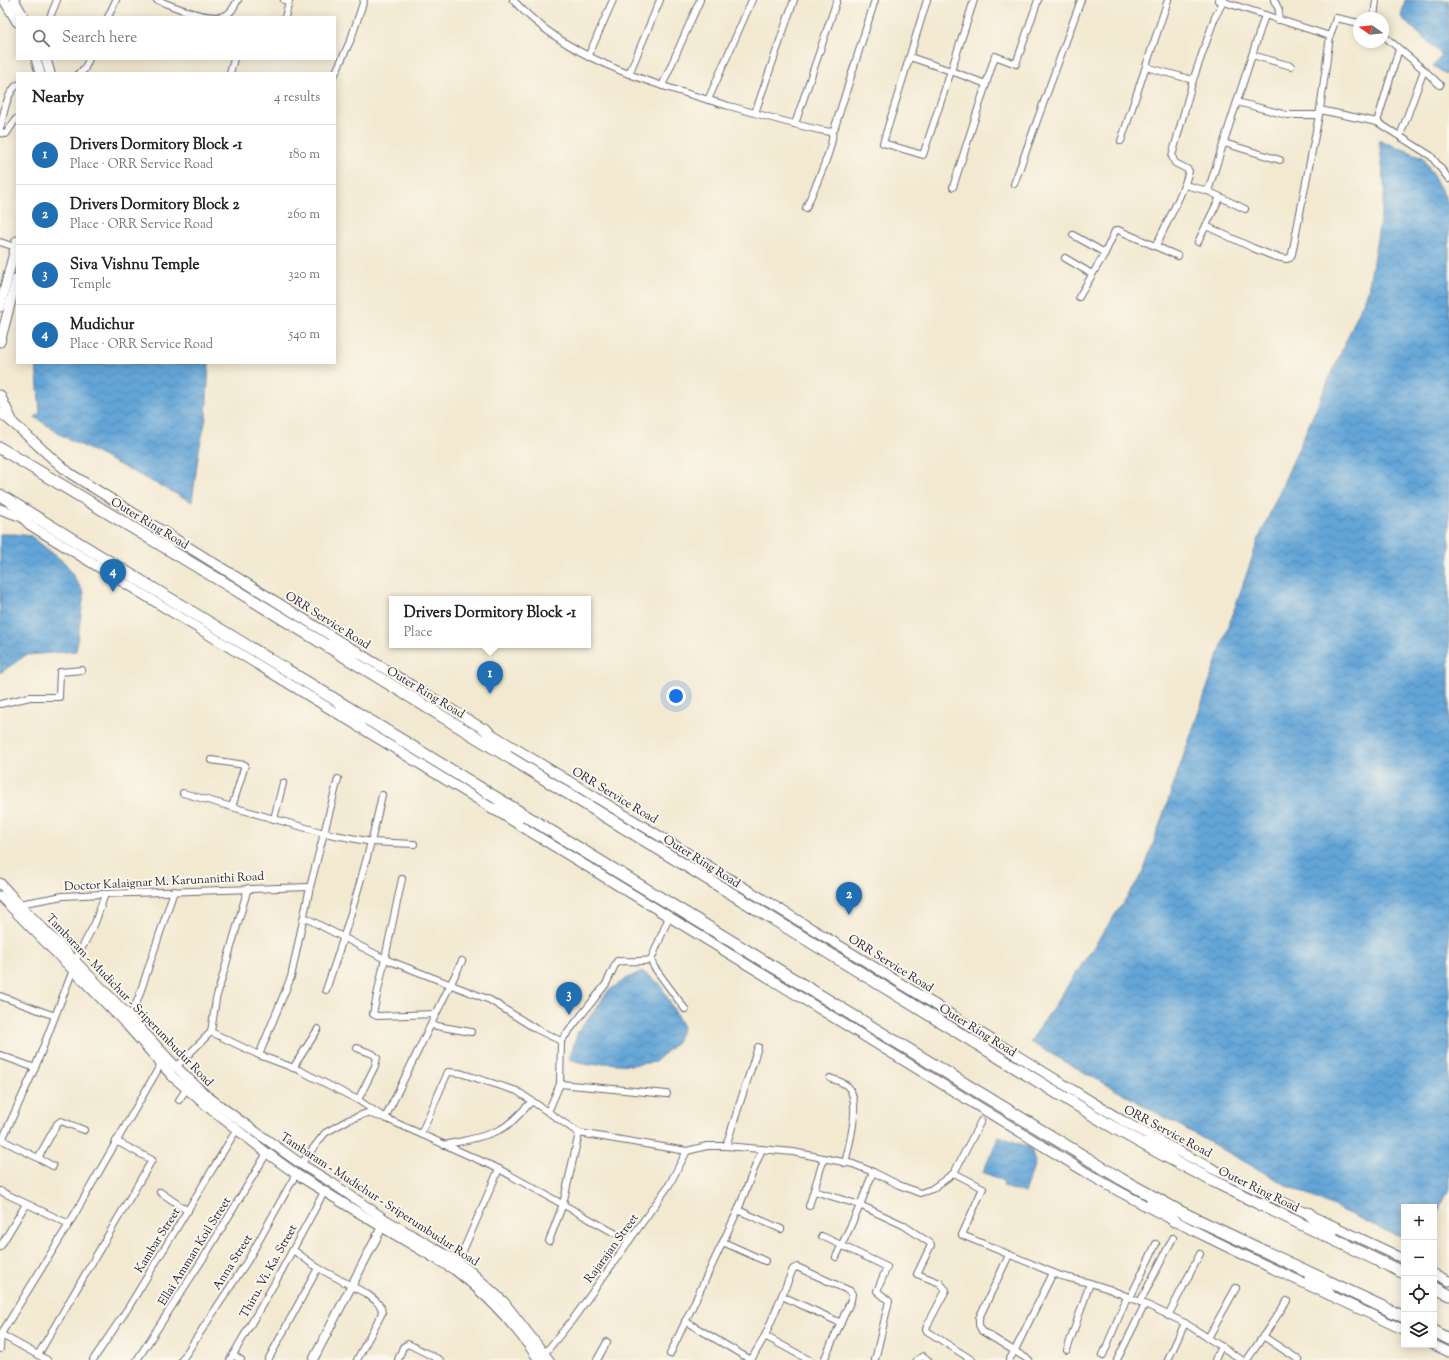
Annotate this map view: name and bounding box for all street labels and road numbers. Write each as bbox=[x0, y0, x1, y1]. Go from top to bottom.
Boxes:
street label: Outer Ring Road bbox=[107, 493, 192, 554]
street label: ORR Service Road bbox=[281, 587, 374, 654]
street label: Outer Ring Road bbox=[383, 662, 468, 723]
street label: ORR Service Road bbox=[568, 763, 661, 829]
street label: Outer Ring Road bbox=[659, 831, 744, 893]
street label: Doctor Kalaignar M. Karunanithi Road bbox=[64, 868, 265, 896]
street label: Tambaram - Mudichur - Sriperumbudur Road bbox=[41, 910, 217, 1091]
street label: ORR Service Road bbox=[844, 930, 937, 997]
street label: Outer Ring Road bbox=[935, 1000, 1020, 1062]
street label: ORR Service Road bbox=[1120, 1101, 1215, 1163]
street label: Tambaram - Mudichur - Sriperumbudur Road bbox=[276, 1129, 483, 1271]
street label: Outer Ring Road bbox=[1215, 1162, 1302, 1217]
street label: Ellai Amman Koil Street bbox=[154, 1194, 236, 1309]
street label: Kambar Street bbox=[131, 1204, 185, 1277]
street label: Rajarajan Street bbox=[580, 1210, 643, 1287]
street label: Thiru. Vi. Ka. Street bbox=[236, 1221, 302, 1322]
street label: Anna Street bbox=[209, 1231, 257, 1294]

